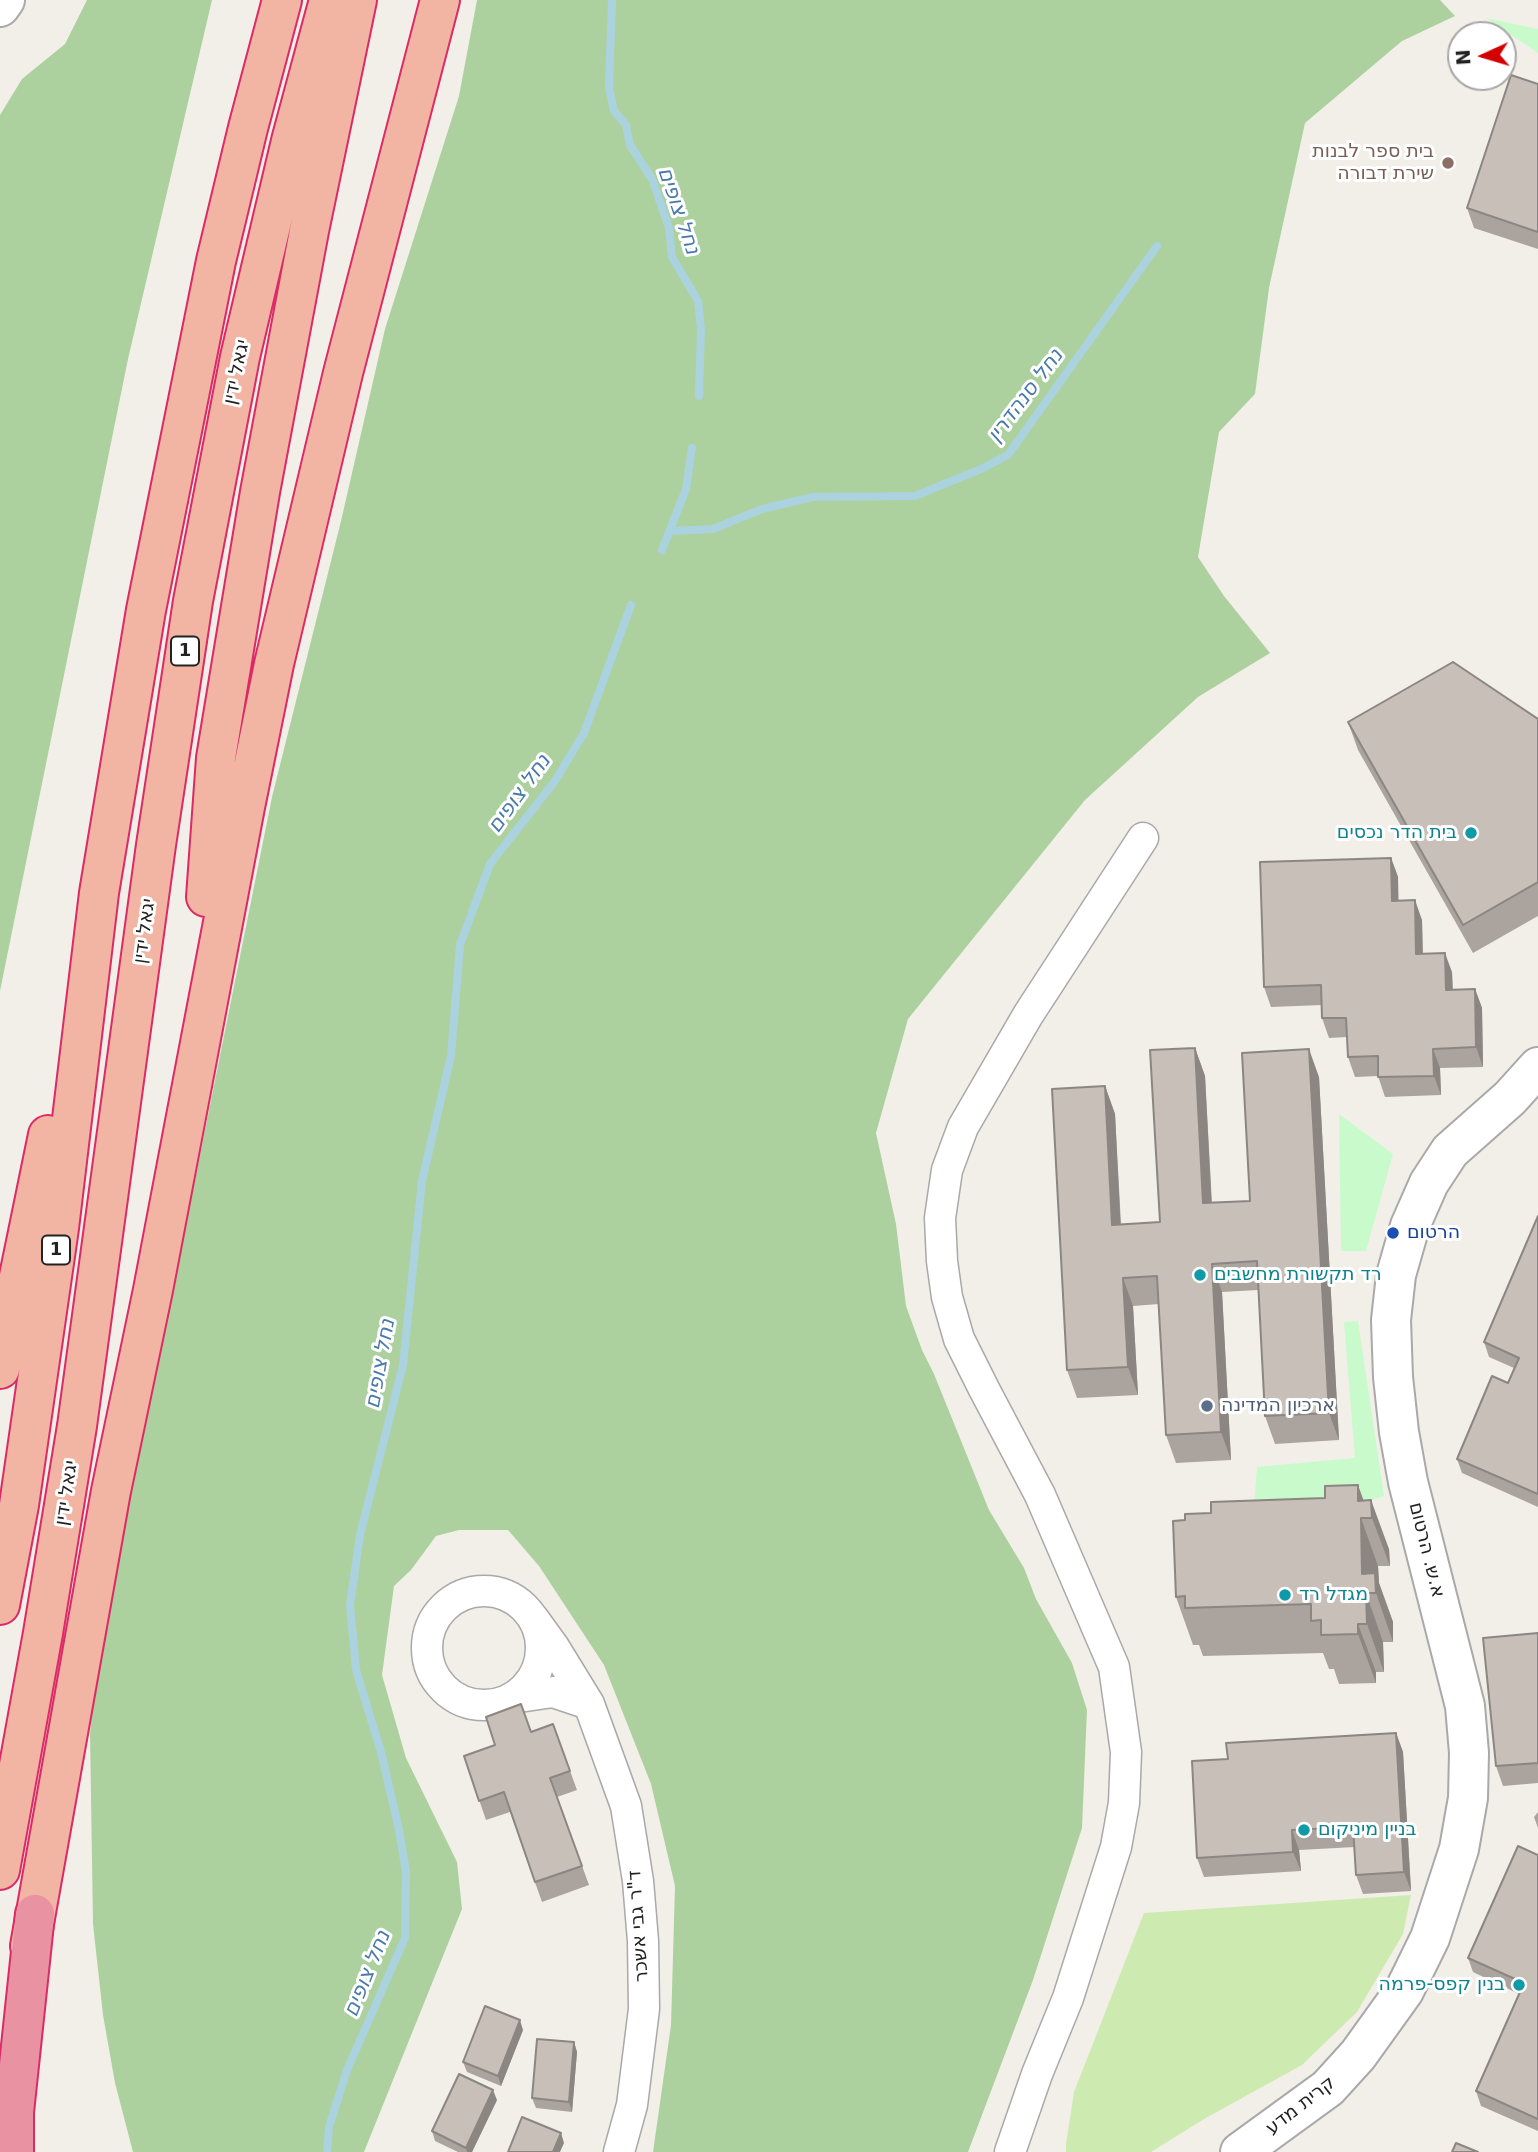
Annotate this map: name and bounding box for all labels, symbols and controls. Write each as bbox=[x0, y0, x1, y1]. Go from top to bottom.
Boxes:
north arrow bbox=[1447, 21, 1517, 91]
text: N bbox=[1452, 49, 1475, 66]
place label: בית ספר לבנות שירת דבורה bbox=[1312, 141, 1434, 185]
marker: בית ספר לבנות שירת דבורה bbox=[1440, 155, 1456, 171]
water label: נחל צופים bbox=[651, 164, 705, 258]
street label: יגאל ידין bbox=[219, 338, 255, 406]
water label: נחל סנהדרין bbox=[983, 344, 1069, 448]
road number: 1 bbox=[171, 636, 199, 666]
water label: נחל צופים bbox=[483, 750, 557, 838]
place label: בית הדר נכסים bbox=[1337, 822, 1457, 844]
marker: בית הדר נכסים bbox=[1463, 825, 1479, 841]
street label: יגאל ידין bbox=[129, 897, 161, 965]
place label: הרטום bbox=[1407, 1222, 1460, 1244]
marker: הרטום bbox=[1385, 1225, 1401, 1241]
road number: 1 bbox=[42, 1236, 70, 1265]
place label: רד תקשורת מחשבים bbox=[1214, 1264, 1382, 1286]
marker: רד תקשורת מחשבים bbox=[1192, 1267, 1208, 1283]
water label: נחל צופים bbox=[361, 1317, 401, 1411]
place label: ארכיון המדינה bbox=[1221, 1395, 1335, 1417]
marker: ארכיון המדינה bbox=[1199, 1398, 1215, 1414]
street label: יגאל ידין bbox=[51, 1459, 83, 1527]
street label: א.ש. הרטום bbox=[1403, 1500, 1449, 1600]
place label: מגדל רד bbox=[1299, 1584, 1368, 1606]
marker: מגדל רד bbox=[1277, 1587, 1293, 1603]
place label: בניין מיניקום bbox=[1318, 1819, 1417, 1841]
marker: בניין מיניקום bbox=[1296, 1822, 1312, 1838]
street label: ד"ר גבי אשכר bbox=[624, 1869, 654, 1983]
water label: נחל צופים bbox=[339, 1927, 397, 2021]
place label: בנין קפס-פרמה bbox=[1379, 1974, 1505, 1996]
marker: בנין קפס-פרמה bbox=[1511, 1977, 1527, 1993]
street label: קרית מדע bbox=[1262, 2072, 1340, 2140]

